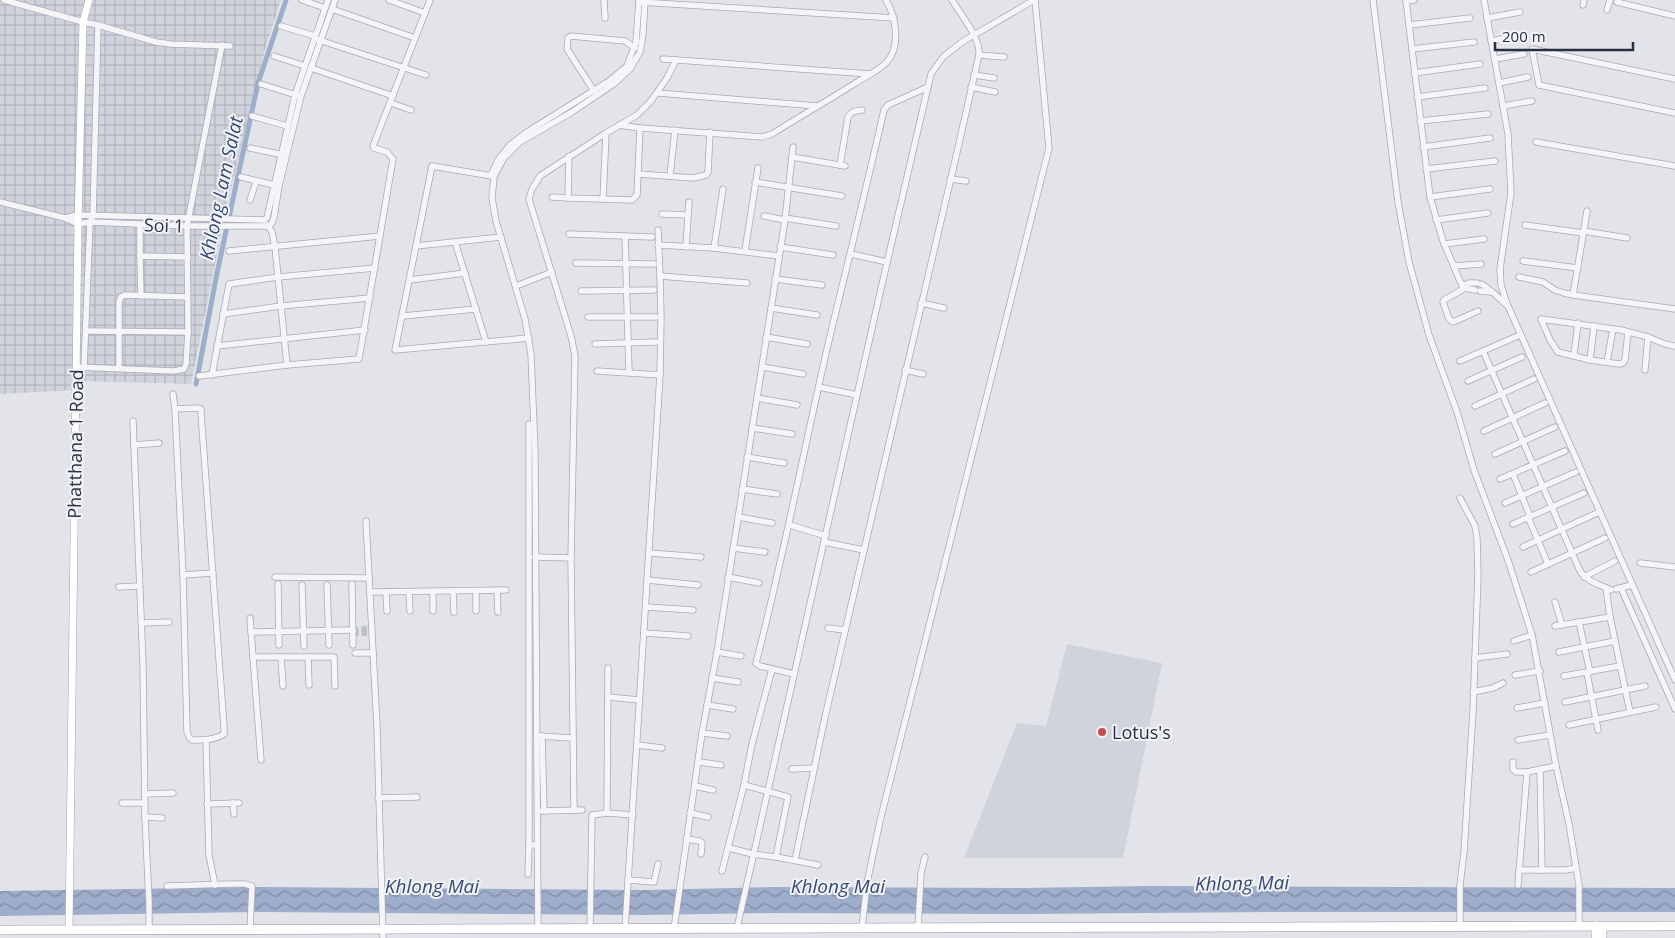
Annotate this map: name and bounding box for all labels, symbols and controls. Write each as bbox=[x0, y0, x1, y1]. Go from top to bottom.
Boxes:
scale bar bbox=[1495, 20, 1632, 52]
text: 200 m bbox=[1502, 26, 1546, 46]
water label: Khlong Lam Salat bbox=[193, 113, 249, 262]
street label: Soi 1 bbox=[143, 212, 185, 238]
street label: Phatthana 1 Road bbox=[62, 369, 88, 519]
place label: Lotus's bbox=[1112, 720, 1171, 744]
marker: Lotus's bbox=[1096, 726, 1108, 738]
water label: Khlong Mai bbox=[1195, 869, 1291, 897]
water label: Khlong Mai bbox=[385, 873, 480, 899]
water label: Khlong Mai bbox=[791, 873, 886, 899]

